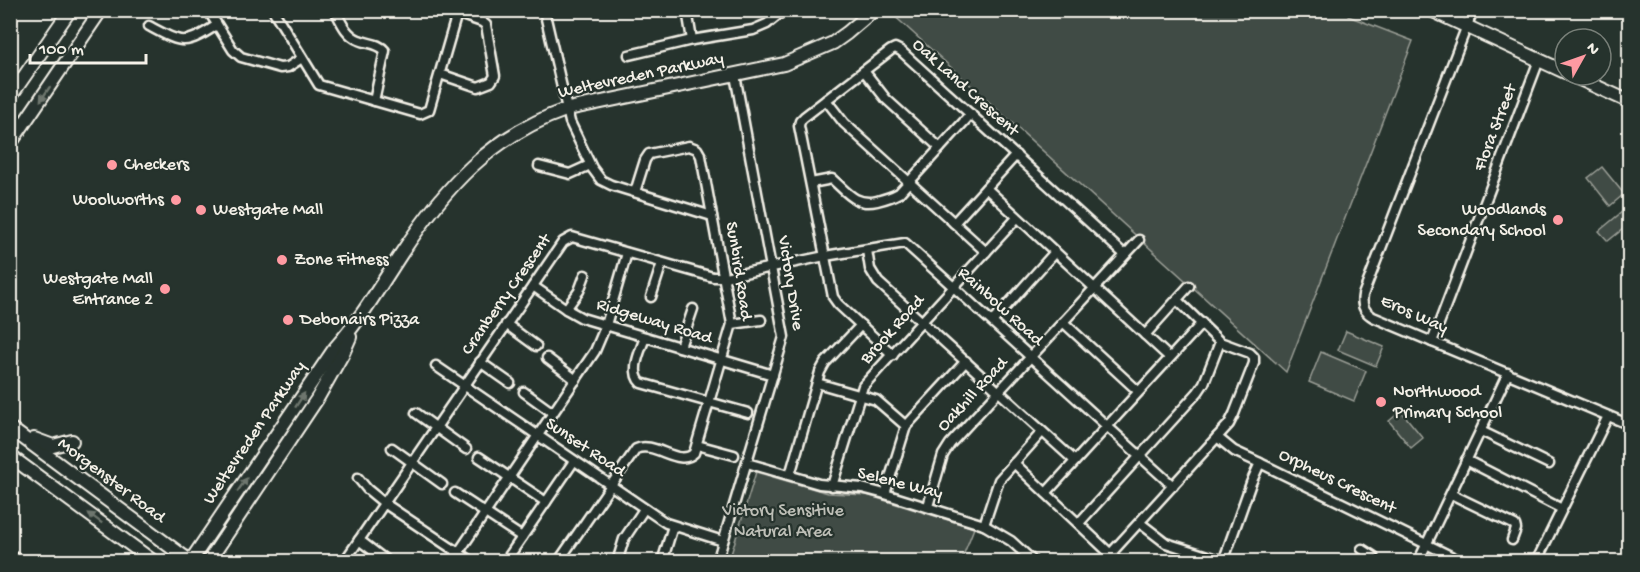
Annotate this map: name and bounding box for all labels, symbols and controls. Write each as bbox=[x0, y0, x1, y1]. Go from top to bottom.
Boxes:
scale bar bbox=[30, 27, 146, 65]
north arrow bbox=[1553, 27, 1613, 87]
street label: Oak Land Crescent bbox=[907, 35, 1024, 143]
text: N bbox=[1581, 39, 1603, 60]
text: 100 m bbox=[38, 40, 84, 61]
street label: Weltevreden Parkway bbox=[556, 48, 726, 104]
street label: Flora Street bbox=[1470, 80, 1523, 175]
one-way arrow bbox=[39, 85, 51, 101]
place label: Checkers bbox=[124, 155, 191, 176]
marker: Checkers bbox=[105, 158, 119, 172]
place label: Woolworths bbox=[73, 190, 165, 211]
marker: Woolworths bbox=[169, 193, 183, 207]
place label: Westgate Mall bbox=[213, 200, 323, 221]
place label: Woodlands Secondary School bbox=[1418, 200, 1547, 242]
marker: Westgate Mall bbox=[194, 203, 208, 217]
marker: Woodlands Secondary School bbox=[1551, 213, 1565, 227]
street label: Sunbird Road bbox=[720, 220, 756, 323]
street label: Cranberry Crescent bbox=[457, 229, 557, 359]
street label: Victory Drive bbox=[772, 233, 808, 332]
place label: Zone Fitness bbox=[294, 250, 390, 271]
marker: Zone Fitness bbox=[275, 253, 289, 267]
street label: Rainbow Road bbox=[953, 263, 1048, 352]
place label: Westgate Mall Entrance 2 bbox=[43, 269, 153, 311]
marker: Westgate Mall Entrance 2 bbox=[158, 282, 172, 296]
street label: Brook Road bbox=[856, 290, 930, 370]
street label: Eros Way bbox=[1377, 291, 1451, 339]
street label: Ridgeway Road bbox=[594, 294, 716, 350]
place label: Debonairs Pizza bbox=[299, 310, 420, 331]
marker: Debonairs Pizza bbox=[281, 313, 295, 327]
street label: Oakhill Road bbox=[933, 352, 1014, 437]
street label: Weltevreden Parkway bbox=[199, 357, 311, 509]
place label: Northwood Primary School bbox=[1392, 382, 1502, 424]
one-way arrow bbox=[294, 392, 306, 408]
marker: Northwood Primary School bbox=[1374, 395, 1388, 409]
street label: Sunset Road bbox=[541, 414, 630, 483]
street label: Morgenster Road bbox=[53, 434, 170, 529]
street label: Orpheus Crescent bbox=[1275, 445, 1400, 520]
street label: Selene Way bbox=[855, 463, 945, 505]
one-way arrow bbox=[236, 478, 248, 494]
park label: Victory Sensitive Natural Area bbox=[721, 501, 844, 543]
one-way arrow bbox=[88, 512, 104, 524]

